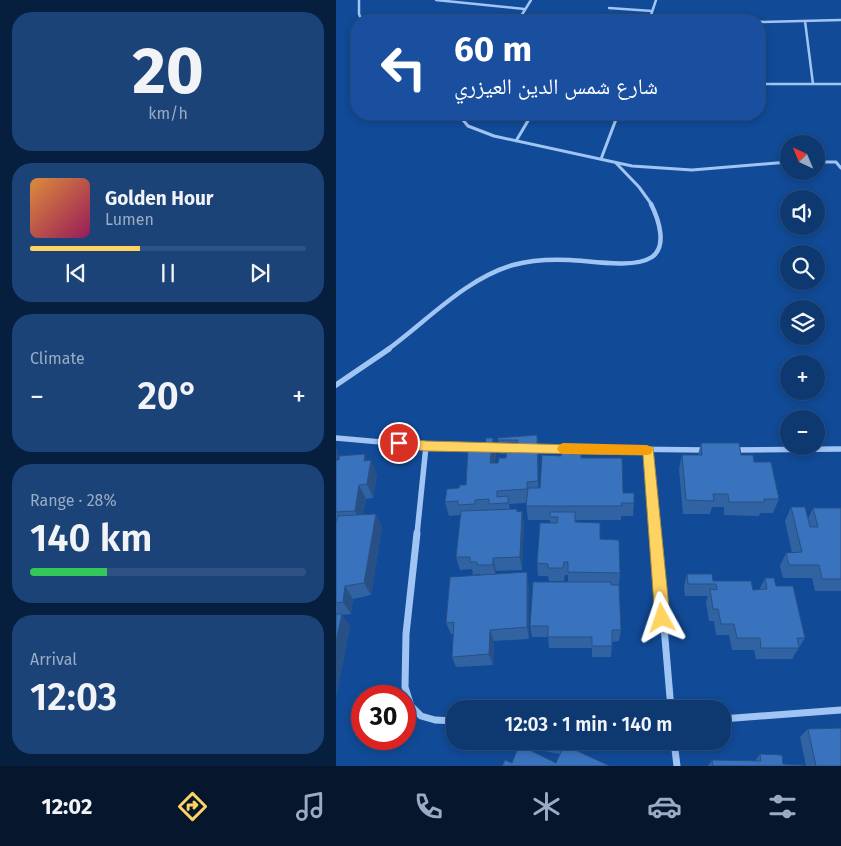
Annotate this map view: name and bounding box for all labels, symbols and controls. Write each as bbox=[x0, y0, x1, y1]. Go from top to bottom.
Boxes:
text: 60 m bbox=[454, 28, 532, 70]
text: 20 bbox=[132, 32, 204, 110]
icon: left bbox=[371, 35, 436, 100]
text: شارع شمس الدين العيزري bbox=[454, 73, 658, 100]
text: km/h bbox=[148, 104, 188, 123]
north arrow bbox=[780, 135, 825, 180]
map controls bbox=[780, 135, 825, 455]
text: Golden Hour bbox=[105, 187, 214, 210]
button: sound bbox=[780, 190, 825, 235]
text: Lumen bbox=[105, 210, 154, 229]
button: search bbox=[780, 245, 825, 290]
icon: previous bbox=[62, 259, 90, 287]
icon: pause bbox=[154, 259, 182, 287]
icon: next bbox=[246, 259, 274, 287]
button: layers bbox=[780, 300, 825, 345]
text: Climate bbox=[30, 349, 85, 368]
button: + bbox=[780, 355, 825, 400]
text: 20° bbox=[137, 373, 199, 419]
text: − bbox=[30, 380, 44, 413]
text: + bbox=[292, 380, 306, 413]
button: − bbox=[780, 410, 825, 455]
pin bbox=[378, 422, 420, 464]
icon: arrive bbox=[385, 429, 413, 457]
text: Range · 28% bbox=[30, 491, 117, 510]
text: 140 km bbox=[30, 515, 153, 561]
position arrow bbox=[635, 591, 687, 643]
text: Arrival bbox=[30, 650, 77, 669]
text: 12:03 bbox=[30, 674, 117, 720]
speed limit sign: 30 bbox=[351, 685, 416, 750]
text: 12:03 · 1 min · 140 m bbox=[505, 713, 672, 736]
icon: directions bbox=[175, 789, 210, 824]
icon: music bbox=[293, 789, 328, 824]
icon: phone bbox=[411, 789, 446, 824]
icon: climate bbox=[529, 789, 564, 824]
icon: car bbox=[647, 789, 682, 824]
icon: filters bbox=[765, 789, 800, 824]
text: 12:02 bbox=[41, 793, 92, 820]

